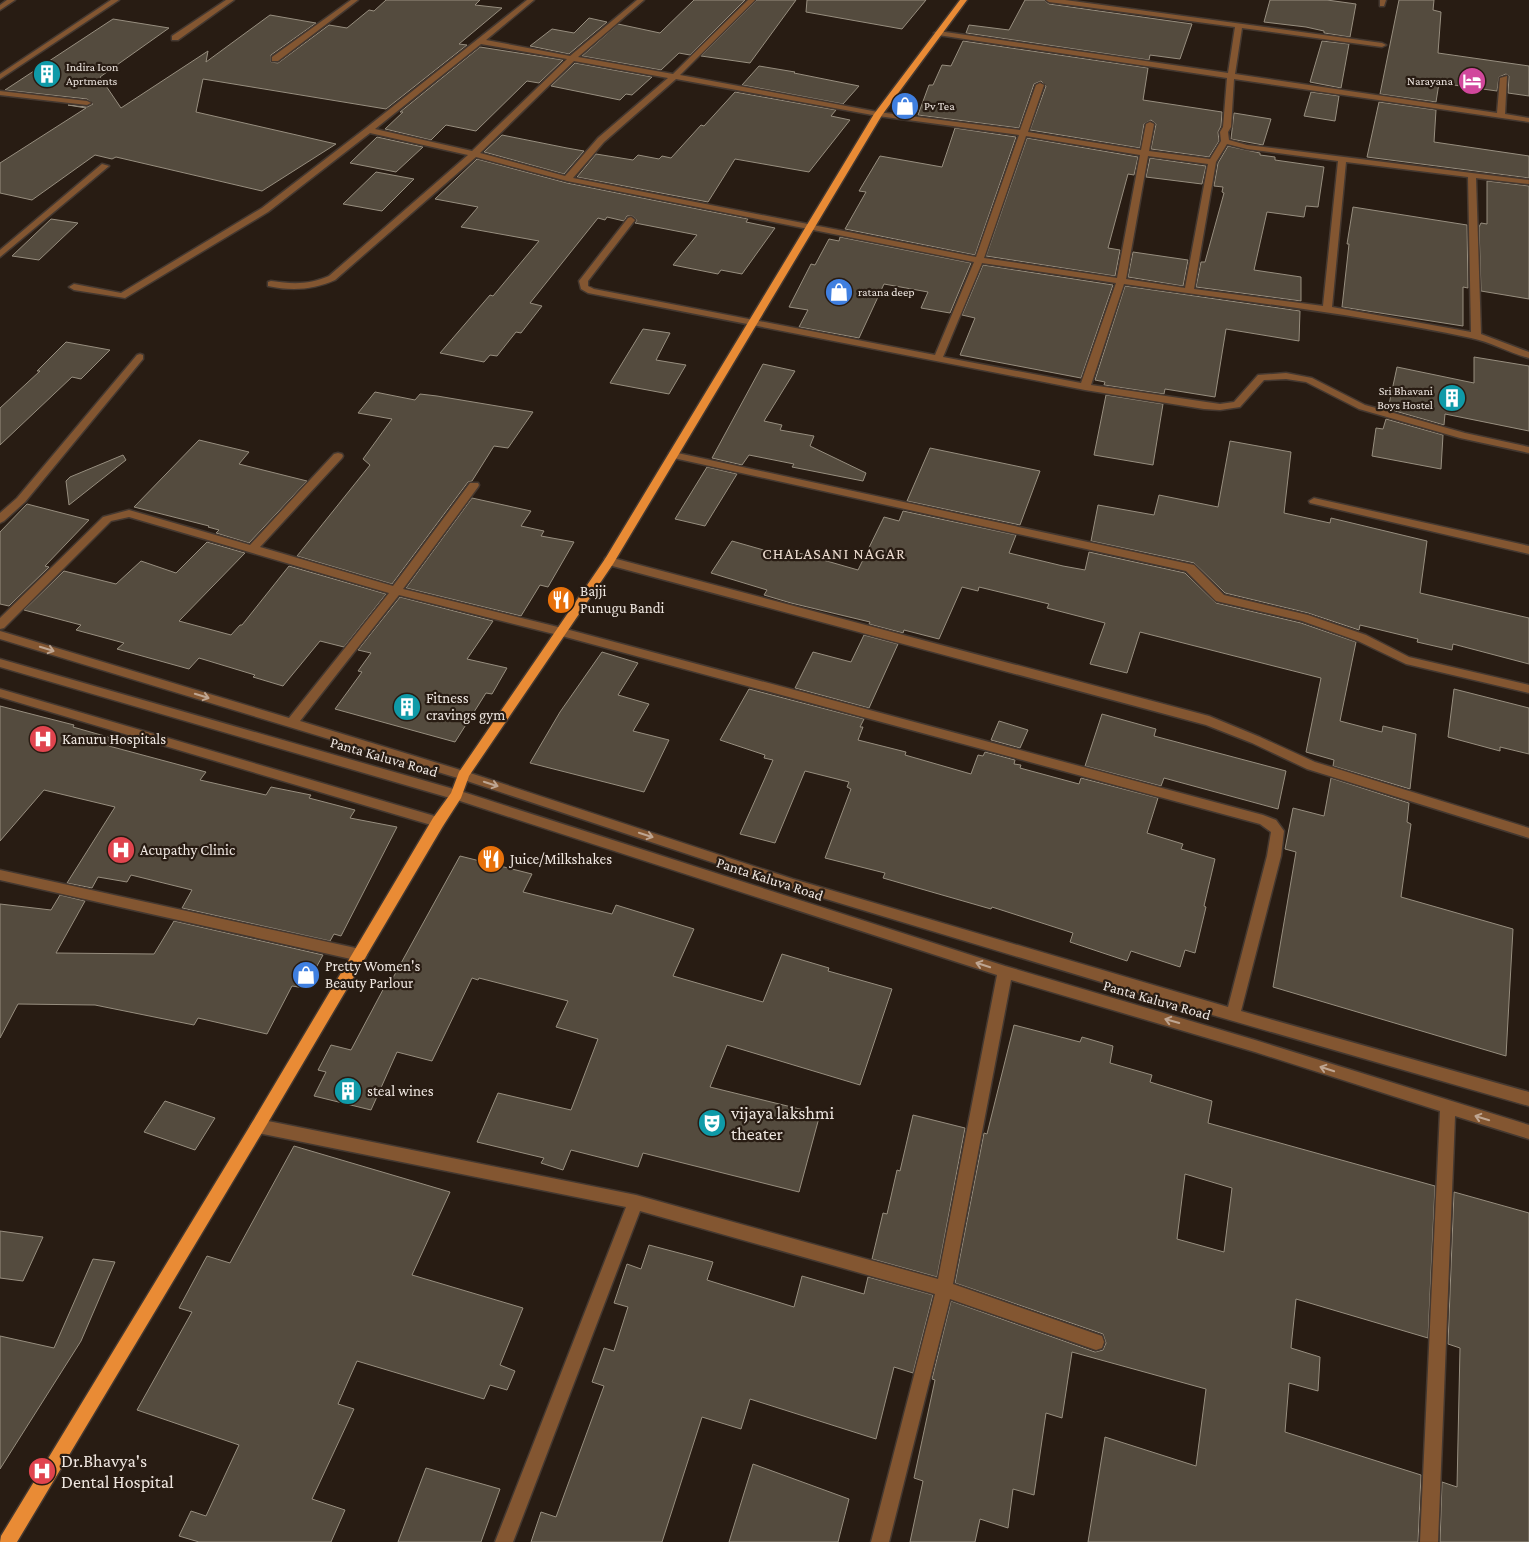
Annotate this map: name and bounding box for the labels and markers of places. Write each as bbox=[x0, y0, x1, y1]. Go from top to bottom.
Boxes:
building icon: Indira Icon Aprtments bbox=[32, 59, 62, 89]
place label: Indira Icon Aprtments bbox=[66, 60, 119, 88]
hotel icon: Narayana bbox=[1457, 66, 1487, 96]
place label: Narayana bbox=[1407, 74, 1453, 88]
shop icon: Pv Tea bbox=[890, 91, 920, 121]
place label: Pv Tea bbox=[924, 99, 955, 113]
shop icon: ratana deep bbox=[824, 277, 854, 307]
place label: ratana deep bbox=[858, 285, 914, 299]
building icon: Sri Bhavani Boys Hostel bbox=[1437, 383, 1467, 413]
place label: Sri Bhavani Boys Hostel bbox=[1377, 384, 1433, 412]
place label: Bajji Punugu Bandi bbox=[580, 583, 665, 617]
restaurant icon: Bajji Punugu Bandi bbox=[546, 585, 576, 615]
place label: Fitness cravings gym bbox=[426, 690, 505, 724]
building icon: Fitness cravings gym bbox=[392, 692, 422, 722]
hospital icon: Kanuru Hospitals bbox=[28, 724, 58, 754]
place label: Kanuru Hospitals bbox=[62, 731, 166, 748]
hospital icon: Acupathy Clinic bbox=[106, 835, 136, 865]
place label: Acupathy Clinic bbox=[140, 842, 236, 859]
restaurant icon: Juice/Milkshakes bbox=[476, 844, 506, 874]
place label: Juice/Milkshakes bbox=[508, 851, 612, 868]
place label: Pretty Women's Beauty Parlour bbox=[325, 958, 420, 992]
shop icon: Pretty Women's Beauty Parlour bbox=[291, 960, 321, 990]
building icon: steal wines bbox=[333, 1076, 363, 1106]
place label: steal wines bbox=[367, 1083, 434, 1099]
place label: vijaya lakshmi theater bbox=[730, 1103, 834, 1144]
theatre icon: vijaya lakshmi theater bbox=[697, 1108, 727, 1138]
place label: Dr.Bhavya's Dental Hospital bbox=[61, 1451, 174, 1492]
hospital icon: Dr.Bhavya's Dental Hospital bbox=[27, 1456, 57, 1486]

